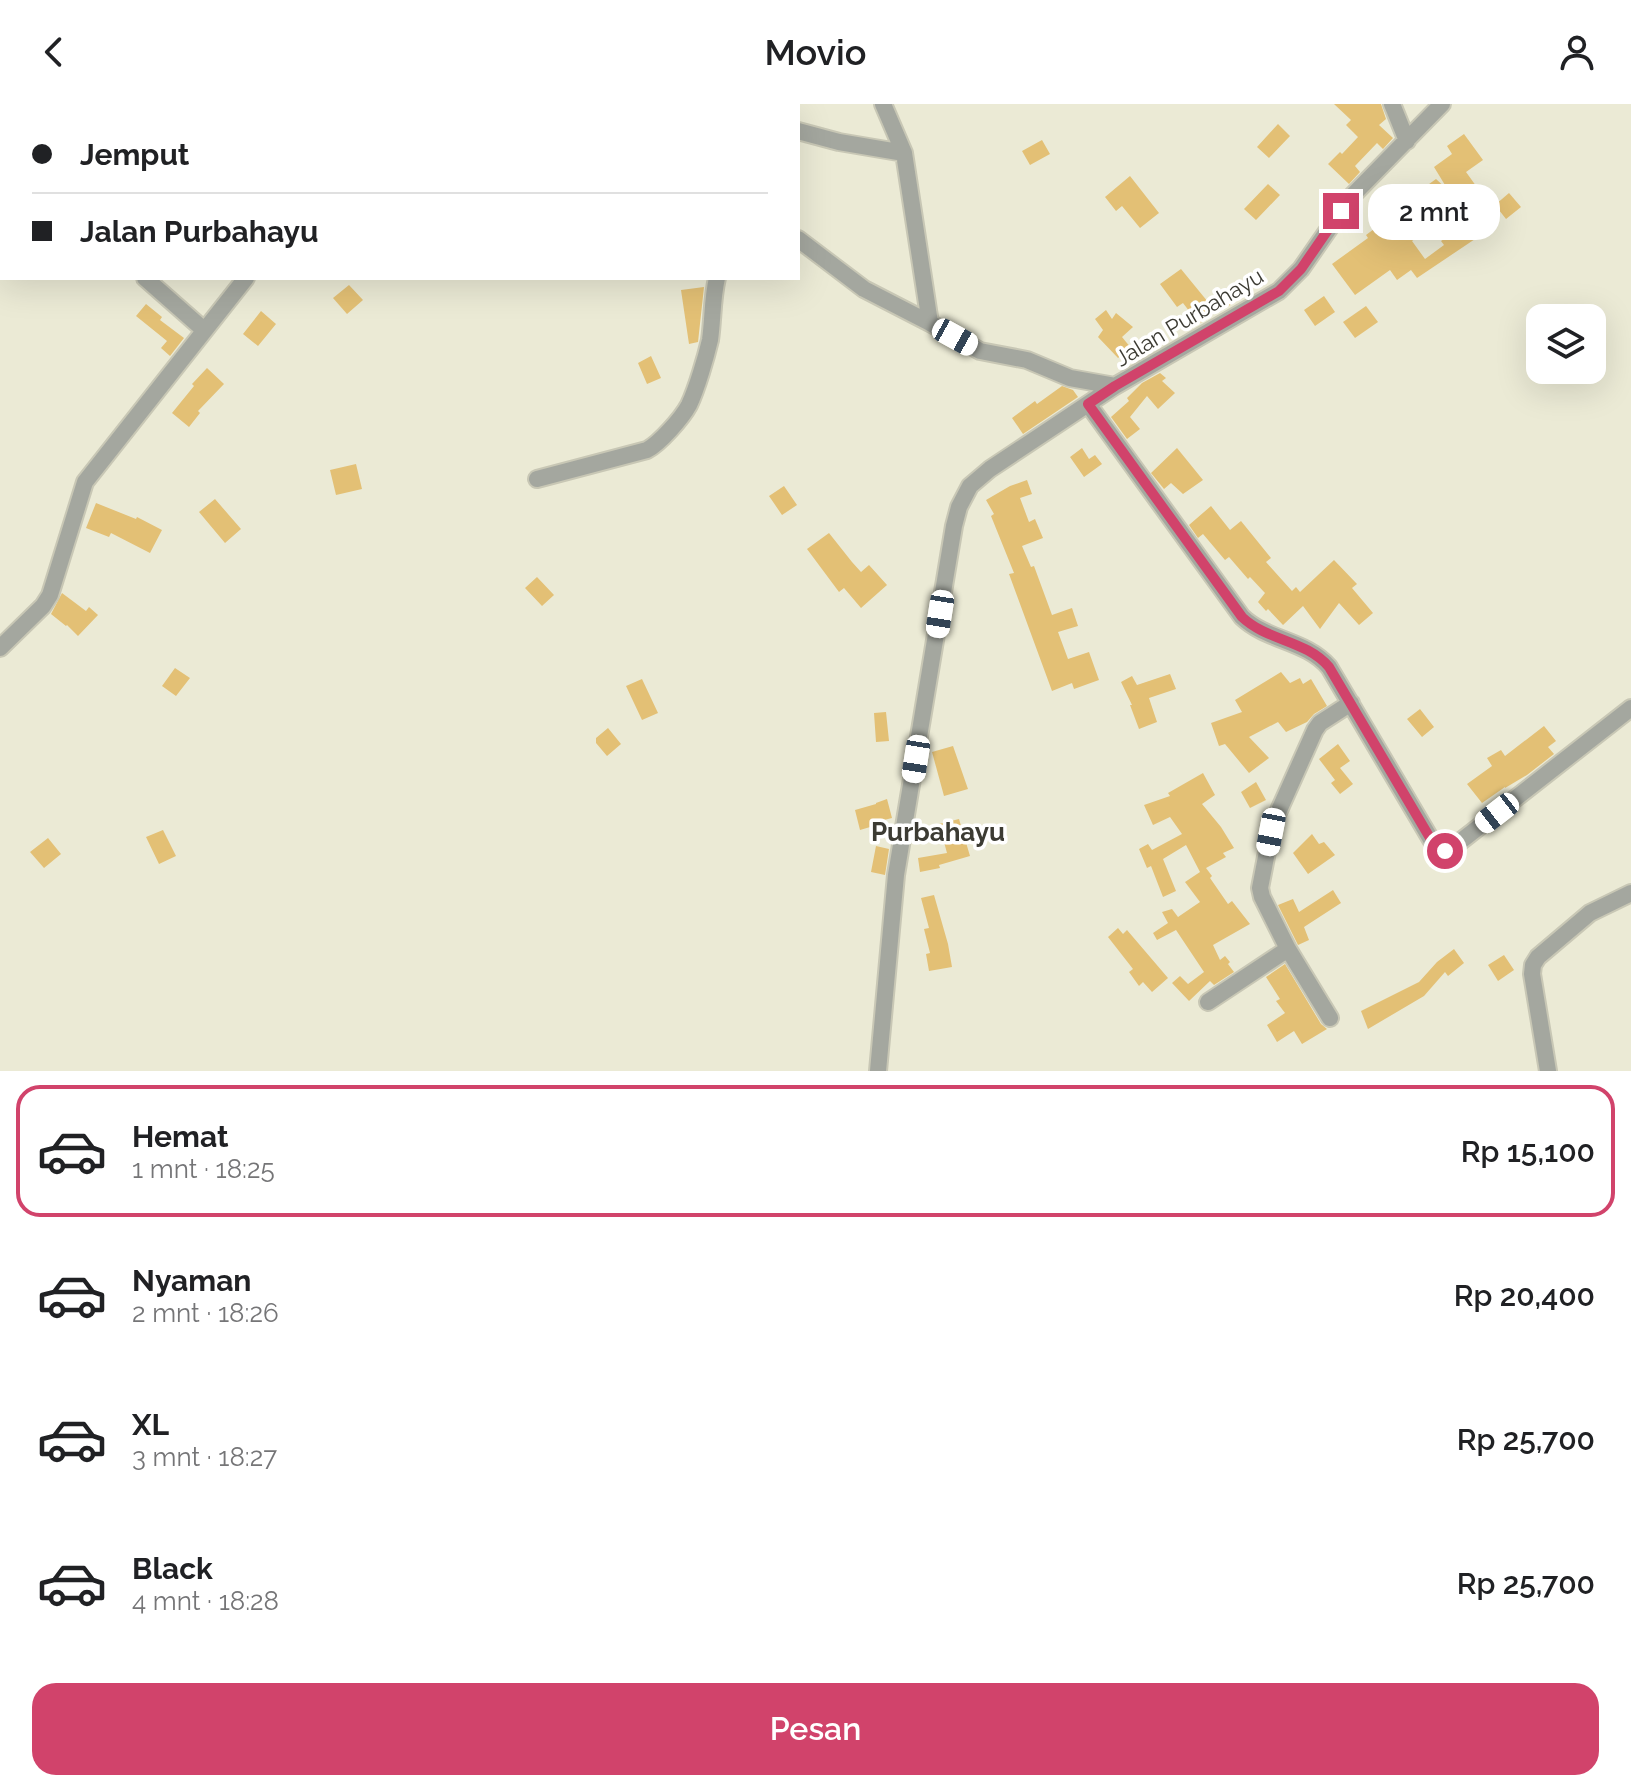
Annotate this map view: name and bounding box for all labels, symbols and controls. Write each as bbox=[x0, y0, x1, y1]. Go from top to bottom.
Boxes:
icon: back bbox=[32, 30, 76, 74]
icon: person bbox=[1555, 30, 1599, 74]
text: Movio bbox=[765, 31, 867, 73]
text: Jemput bbox=[80, 137, 189, 172]
callout: 2 mnt bbox=[1369, 183, 1501, 239]
route end bbox=[1323, 193, 1359, 229]
text: 2 mnt bbox=[1399, 197, 1469, 227]
text: Jalan Purbahayu bbox=[80, 214, 319, 249]
street label: Jalan Purbahayu bbox=[1110, 263, 1268, 371]
map controls bbox=[1526, 304, 1606, 384]
button: layers bbox=[1526, 304, 1606, 384]
car bbox=[928, 315, 982, 359]
car bbox=[924, 588, 956, 640]
car bbox=[900, 733, 932, 785]
car bbox=[1471, 789, 1523, 837]
car bbox=[1255, 806, 1287, 858]
district label: Purbahayu bbox=[871, 817, 1005, 847]
route start bbox=[1427, 833, 1463, 869]
icon: car bbox=[36, 1115, 108, 1187]
text: Hemat bbox=[132, 1119, 229, 1154]
text: Rp 15,100 bbox=[1461, 1134, 1595, 1169]
text: 1 mnt · 18:25 bbox=[132, 1154, 275, 1184]
icon: car bbox=[36, 1259, 108, 1331]
text: Nyaman bbox=[132, 1263, 252, 1298]
text: Rp 20,400 bbox=[1454, 1278, 1595, 1313]
text: 2 mnt · 18:26 bbox=[132, 1298, 279, 1328]
icon: car bbox=[36, 1403, 108, 1475]
text: XL bbox=[132, 1407, 169, 1442]
text: Rp 25,700 bbox=[1457, 1422, 1595, 1457]
text: 3 mnt · 18:27 bbox=[132, 1442, 277, 1472]
icon: car bbox=[36, 1547, 108, 1619]
text: Black bbox=[132, 1551, 213, 1586]
text: Rp 25,700 bbox=[1457, 1566, 1595, 1601]
text: 4 mnt · 18:28 bbox=[132, 1586, 279, 1616]
button: Pesan bbox=[32, 1683, 1599, 1775]

